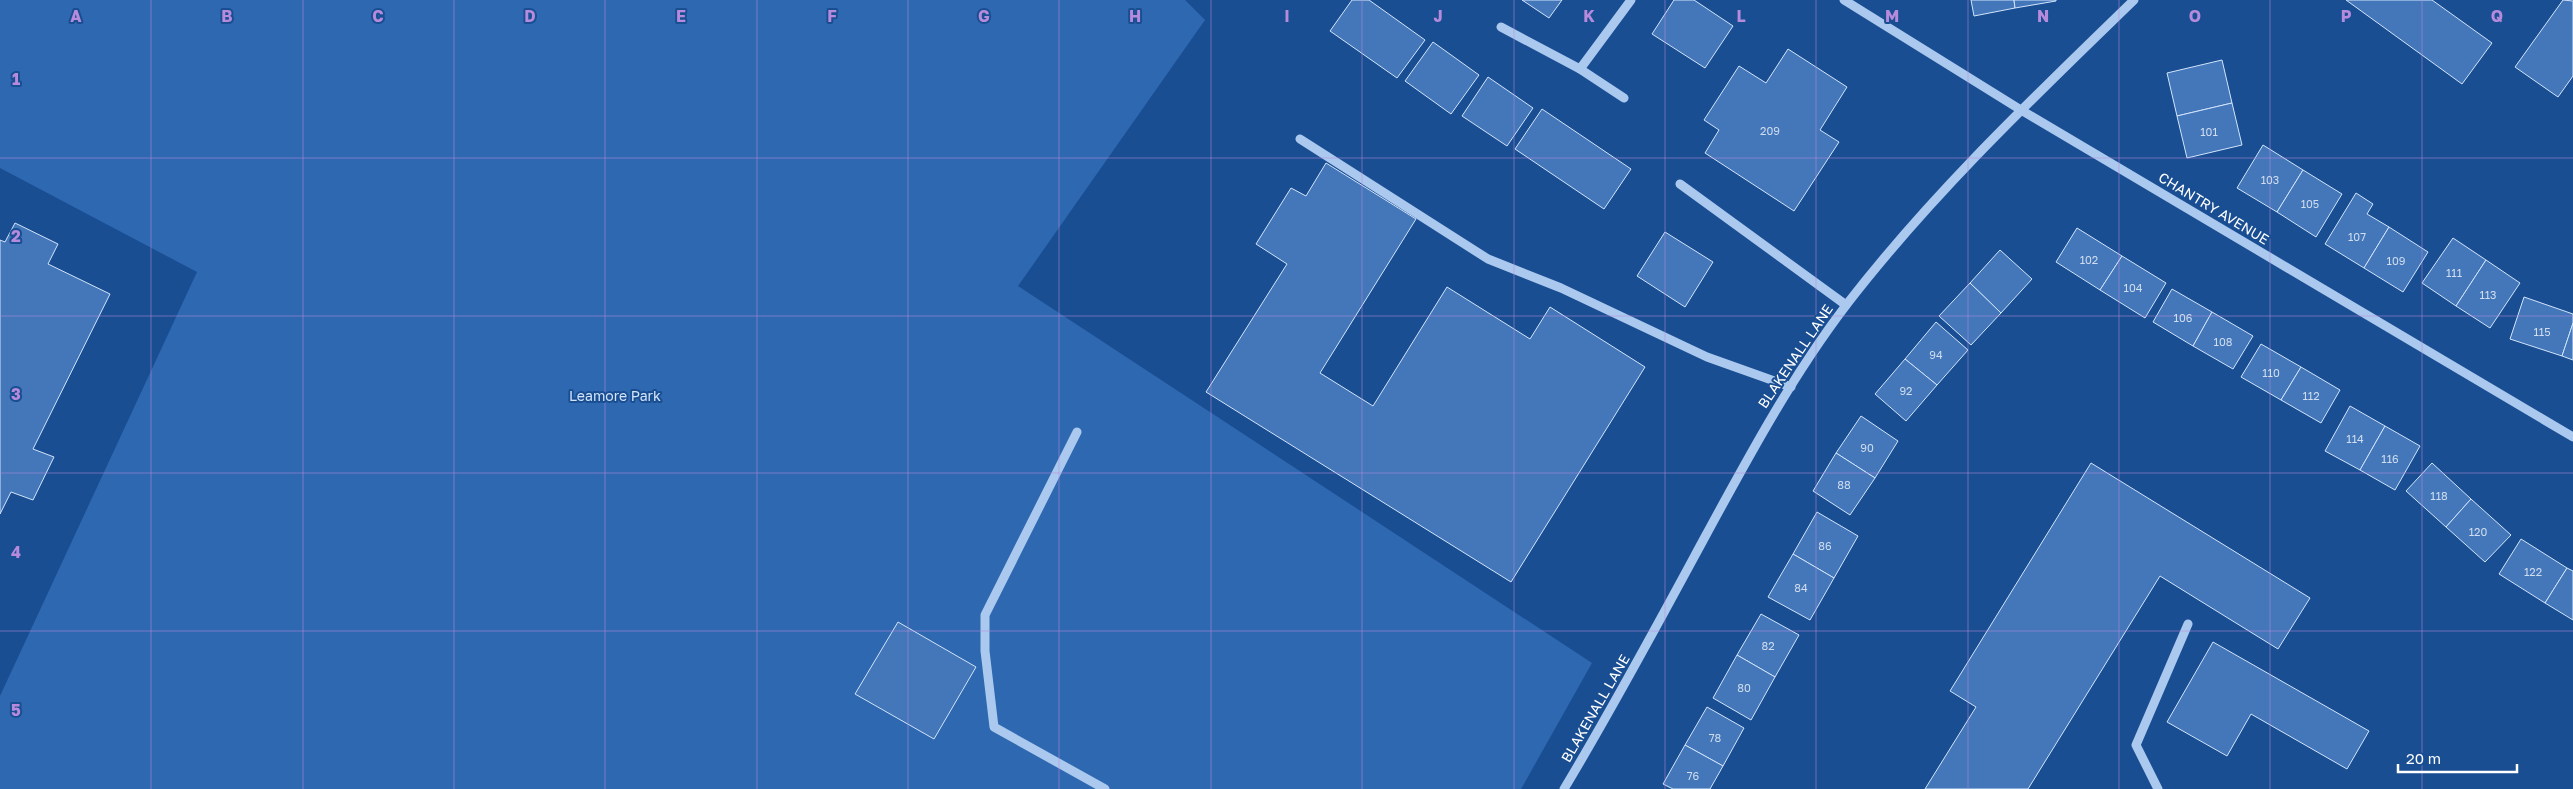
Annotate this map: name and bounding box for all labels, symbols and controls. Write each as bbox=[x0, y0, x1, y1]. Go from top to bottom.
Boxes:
text: A bbox=[70, 6, 82, 26]
text: B bbox=[221, 6, 233, 26]
text: C bbox=[372, 6, 384, 26]
text: D bbox=[524, 6, 536, 26]
text: E bbox=[676, 6, 686, 26]
text: F bbox=[827, 6, 837, 26]
text: G bbox=[978, 6, 990, 26]
text: H bbox=[1129, 6, 1141, 26]
text: I bbox=[1284, 6, 1290, 26]
text: J bbox=[1433, 6, 1443, 26]
text: K bbox=[1583, 6, 1595, 26]
text: L bbox=[1736, 6, 1746, 26]
text: M bbox=[1885, 6, 1899, 26]
text: N bbox=[2037, 6, 2049, 26]
text: O bbox=[2189, 6, 2201, 26]
text: P bbox=[2341, 6, 2352, 26]
text: Q bbox=[2491, 6, 2503, 26]
text: 1 bbox=[12, 69, 20, 89]
house number: 209 bbox=[1760, 124, 1780, 137]
house number: 101 bbox=[2200, 125, 2218, 138]
street label: CHANTRY AVENUE bbox=[2156, 168, 2272, 248]
house number: 103 bbox=[2261, 173, 2279, 186]
house number: 105 bbox=[2301, 197, 2319, 210]
text: 2 bbox=[11, 226, 21, 246]
house number: 107 bbox=[2348, 230, 2366, 243]
house number: 102 bbox=[2080, 253, 2098, 266]
house number: 109 bbox=[2387, 254, 2405, 267]
house number: 111 bbox=[2446, 266, 2462, 279]
house number: 104 bbox=[2124, 281, 2143, 294]
house number: 113 bbox=[2479, 288, 2497, 301]
street label: BLAKENALL LANE bbox=[1754, 301, 1836, 411]
house number: 106 bbox=[2174, 311, 2193, 324]
house number: 115 bbox=[2533, 325, 2551, 338]
house number: 108 bbox=[2214, 335, 2233, 348]
house number: 94 bbox=[1929, 348, 1943, 361]
house number: 110 bbox=[2262, 366, 2280, 379]
text: 3 bbox=[11, 384, 21, 404]
house number: 92 bbox=[1899, 384, 1913, 397]
park label: Leamore Park bbox=[569, 387, 661, 404]
house number: 112 bbox=[2302, 389, 2320, 402]
house number: 114 bbox=[2346, 432, 2364, 445]
house number: 90 bbox=[1860, 441, 1874, 454]
house number: 116 bbox=[2381, 452, 2399, 465]
house number: 88 bbox=[1837, 478, 1851, 491]
house number: 118 bbox=[2430, 489, 2448, 502]
house number: 120 bbox=[2469, 525, 2487, 538]
house number: 86 bbox=[1818, 539, 1832, 552]
text: 4 bbox=[11, 542, 21, 562]
house number: 122 bbox=[2524, 565, 2542, 578]
house number: 84 bbox=[1794, 581, 1808, 594]
house number: 82 bbox=[1761, 639, 1775, 652]
street label: BLAKENALL LANE bbox=[1557, 651, 1633, 765]
house number: 80 bbox=[1737, 681, 1751, 694]
text: 5 bbox=[11, 700, 21, 720]
house number: 78 bbox=[1709, 731, 1722, 744]
scale bar bbox=[2398, 742, 2517, 774]
text: 20 m bbox=[2406, 749, 2441, 767]
house number: 76 bbox=[1687, 769, 1700, 782]

